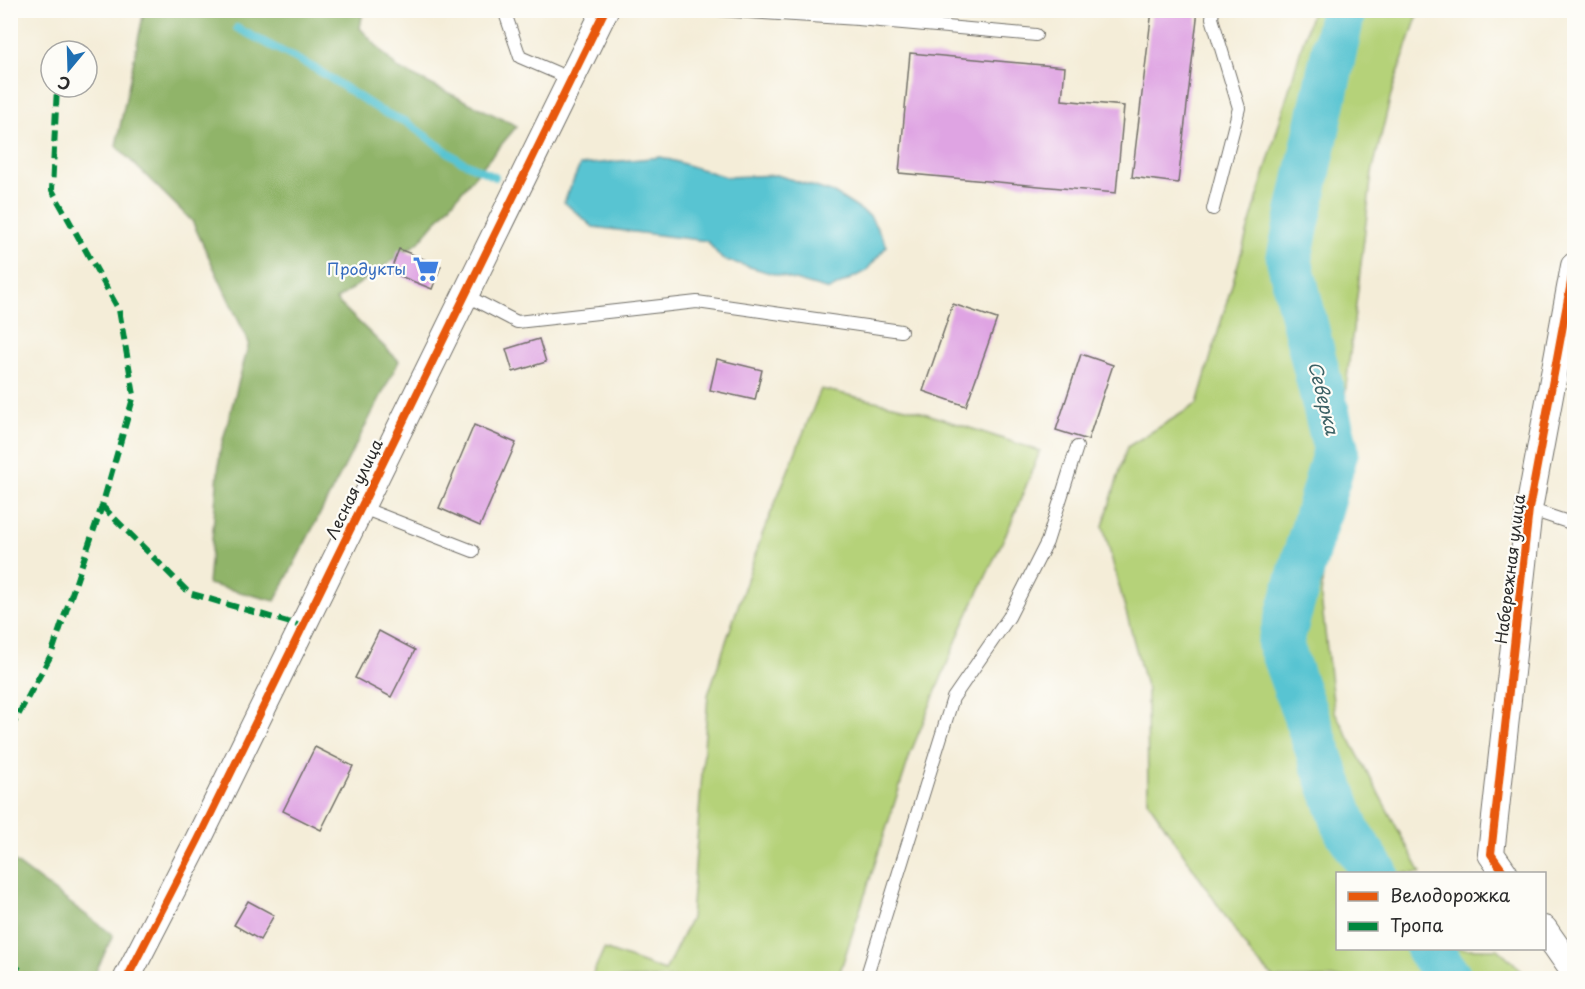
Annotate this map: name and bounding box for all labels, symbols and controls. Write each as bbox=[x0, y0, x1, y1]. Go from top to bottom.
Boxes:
north arrow bbox=[39, 39, 99, 99]
text: С bbox=[54, 71, 73, 97]
supermarket icon: Продукты bbox=[411, 254, 441, 284]
place label: Продукты bbox=[327, 256, 406, 280]
water label: Северка bbox=[1302, 358, 1347, 438]
street label: Лесная улица bbox=[318, 434, 388, 543]
street label: Набережная улица bbox=[1488, 493, 1530, 645]
legend bbox=[1336, 872, 1546, 950]
text: Велодорожка bbox=[1390, 881, 1511, 908]
text: Тропа bbox=[1390, 911, 1443, 938]

